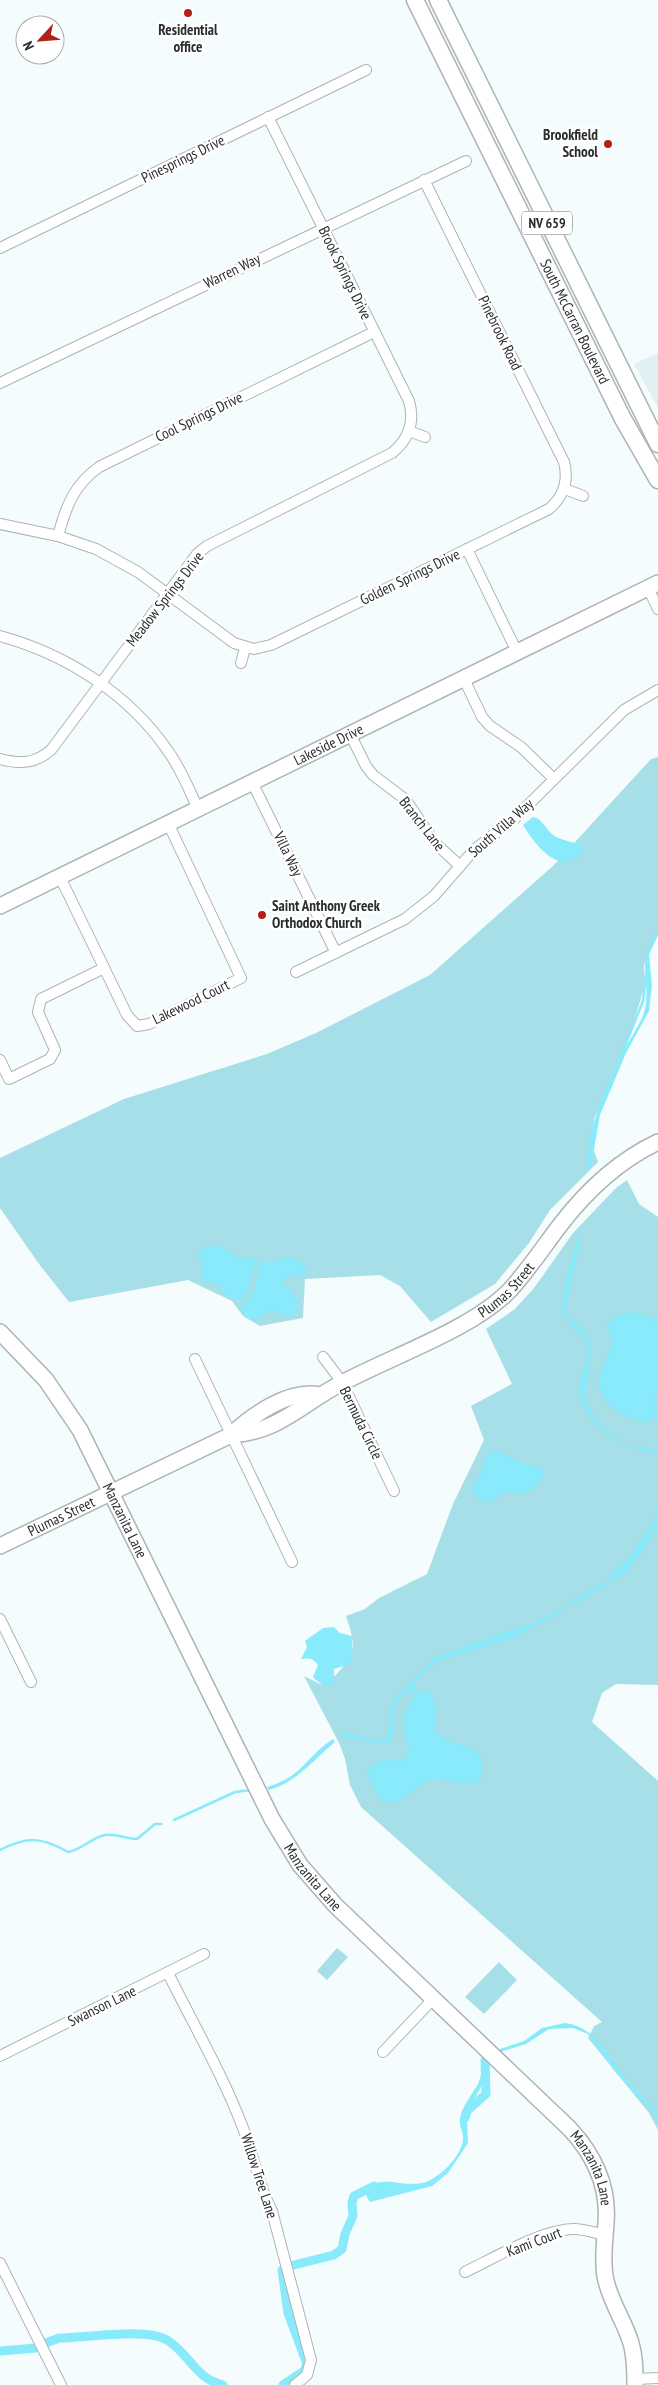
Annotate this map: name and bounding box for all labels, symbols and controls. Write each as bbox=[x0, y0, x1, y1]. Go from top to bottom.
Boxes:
marker: Residential office bbox=[182, 7, 194, 19]
north arrow bbox=[15, 15, 65, 65]
place label: Residential office bbox=[158, 20, 218, 56]
text: N bbox=[19, 38, 38, 53]
place label: Brookfield School bbox=[543, 125, 598, 161]
street label: Pinesprings Drive bbox=[138, 130, 228, 187]
marker: Brookfield School bbox=[602, 138, 614, 150]
road number: NV 659 bbox=[522, 212, 572, 234]
street label: Brook Springs Drive bbox=[315, 223, 376, 323]
street label: Warren Way bbox=[200, 249, 264, 292]
street label: South McCarran Boulevard bbox=[536, 256, 614, 387]
street label: Pinebrook Road bbox=[474, 292, 527, 373]
street label: Cool Springs Drive bbox=[152, 387, 246, 446]
street label: Golden Springs Drive bbox=[357, 544, 463, 609]
street label: Meadow Springs Drive bbox=[122, 547, 208, 650]
street label: Lakeside Drive bbox=[290, 719, 366, 769]
street label: Branch Lane bbox=[395, 793, 449, 855]
street label: South Villa Way bbox=[464, 794, 537, 861]
street label: Villa Way bbox=[269, 827, 308, 880]
place label: Saint Anthony Greek Orthodox Church bbox=[272, 896, 381, 932]
marker: Saint Anthony Greek Orthodox Church bbox=[256, 909, 268, 921]
street label: Lakewood Court bbox=[149, 975, 232, 1028]
street label: Plumas Street bbox=[474, 1258, 538, 1322]
street label: Bermuda Circle bbox=[336, 1383, 387, 1462]
street label: Manzanita Lane bbox=[99, 1480, 152, 1561]
street label: Plumas Street bbox=[25, 1492, 98, 1540]
street label: Manzanita Lane bbox=[280, 1840, 346, 1915]
street label: Swanson Lane bbox=[64, 1981, 139, 2030]
street label: Manzanita Lane bbox=[566, 2126, 616, 2207]
street label: Willow Tree Lane bbox=[237, 2131, 282, 2221]
street label: Kami Court bbox=[504, 2222, 564, 2261]

